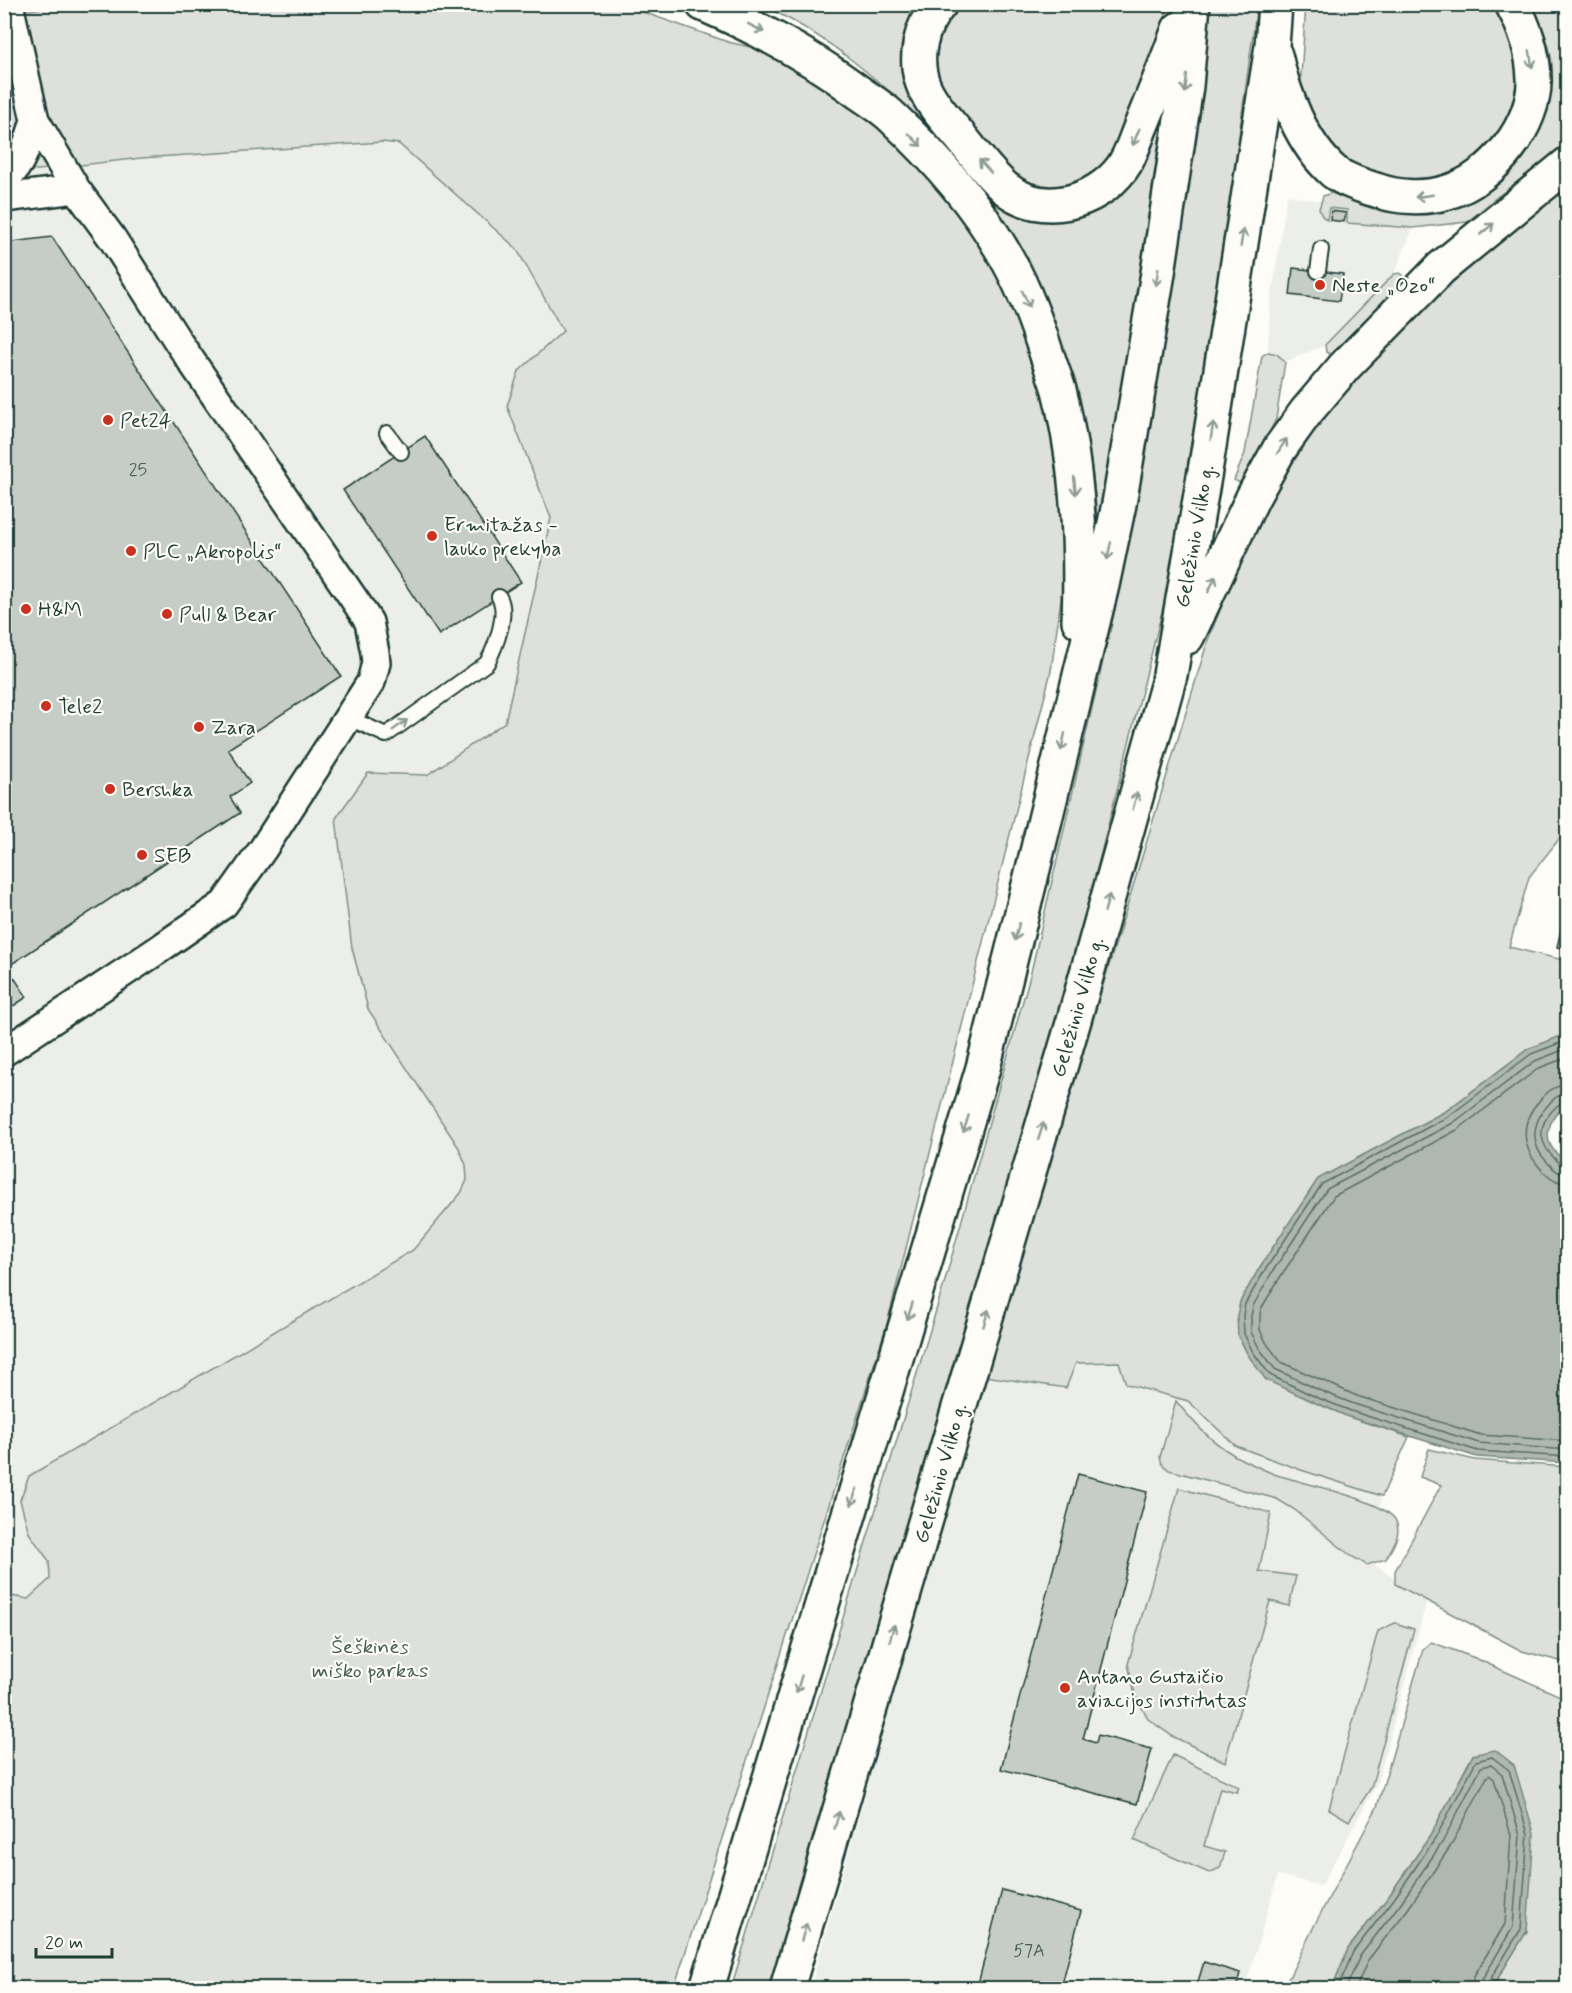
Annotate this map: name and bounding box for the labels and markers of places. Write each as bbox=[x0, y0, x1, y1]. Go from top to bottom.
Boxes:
place label: Neste „Ozo“ bbox=[1332, 272, 1435, 300]
marker: Neste „Ozo“ bbox=[1313, 278, 1327, 292]
place label: Pet24 bbox=[120, 407, 172, 435]
marker: Pet24 bbox=[101, 413, 115, 427]
place label: Ermitažas - lauko prekyba bbox=[444, 511, 561, 563]
marker: Ermitažas - lauko prekyba bbox=[425, 529, 439, 543]
place label: PLC „Akropolis“ bbox=[143, 538, 282, 566]
marker: PLC „Akropolis“ bbox=[124, 544, 138, 558]
place label: H&M bbox=[38, 596, 82, 624]
place label: Pull & Bear bbox=[179, 601, 277, 629]
marker: H&M bbox=[19, 602, 33, 616]
marker: Pull & Bear bbox=[160, 607, 174, 621]
place label: Tele2 bbox=[58, 693, 102, 721]
marker: Tele2 bbox=[39, 699, 53, 713]
place label: Zara bbox=[211, 714, 256, 742]
marker: Zara bbox=[192, 720, 206, 734]
place label: Bershka bbox=[122, 776, 193, 804]
marker: Bershka bbox=[103, 782, 117, 796]
place label: SEB bbox=[154, 842, 191, 870]
marker: SEB bbox=[135, 848, 149, 862]
place label: Antano Gustaičio aviacijos institutas bbox=[1077, 1663, 1247, 1715]
marker: Antano Gustaičio aviacijos institutas bbox=[1058, 1681, 1072, 1695]

